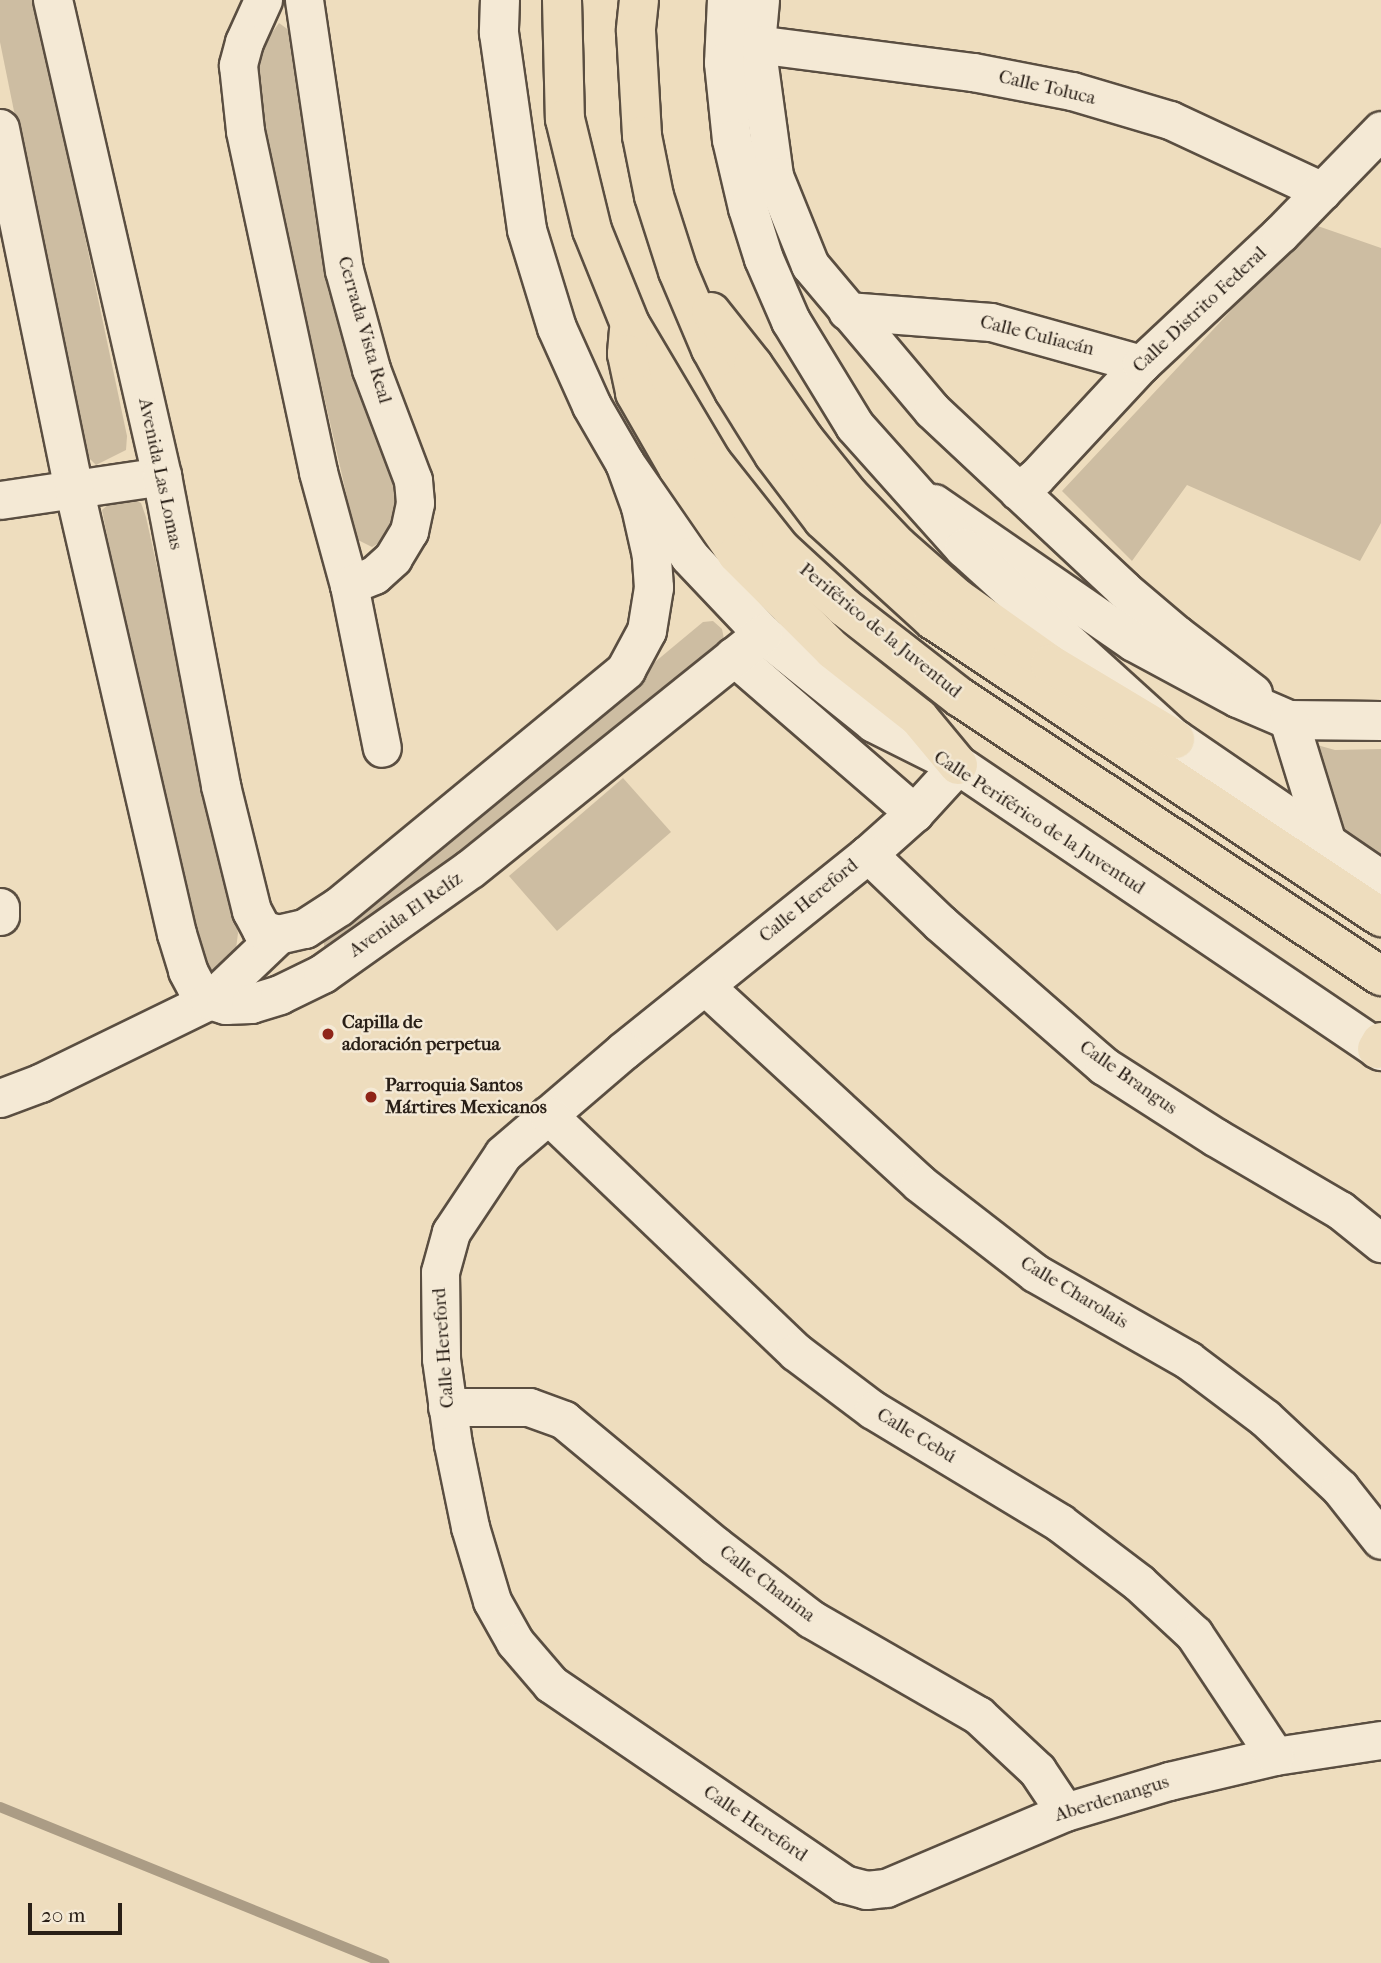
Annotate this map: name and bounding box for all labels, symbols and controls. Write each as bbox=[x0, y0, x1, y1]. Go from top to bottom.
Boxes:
street label: Calle Toluca bbox=[996, 66, 1098, 110]
street label: Calle Distrito Federal bbox=[1128, 242, 1272, 378]
street label: Cerrada Vista Real bbox=[332, 254, 396, 406]
street label: Calle Culiacán bbox=[978, 311, 1096, 361]
street label: Avenida Las Lomas bbox=[133, 396, 187, 552]
street label: Periférico de la Juventud bbox=[794, 559, 966, 703]
street label: Calle Periférico de la Juventud bbox=[929, 746, 1149, 900]
street label: Calle Hereford bbox=[755, 854, 863, 948]
street label: Avenida El Relíz bbox=[345, 867, 467, 963]
place label: Capilla de adoración perpetua bbox=[342, 1012, 500, 1056]
marker: Capilla de adoración perpetua bbox=[320, 1026, 336, 1042]
street label: Calle Brangus bbox=[1075, 1036, 1181, 1120]
place label: Parroquia Santos Mártires Mexicanos bbox=[385, 1075, 547, 1119]
marker: Parroquia Santos Mártires Mexicanos bbox=[363, 1089, 379, 1105]
street label: Calle Charolais bbox=[1016, 1252, 1132, 1334]
street label: Calle Hereford bbox=[428, 1287, 460, 1409]
street label: Calle Cebú bbox=[872, 1404, 960, 1468]
street label: Calle Chanina bbox=[715, 1541, 819, 1627]
street label: Aberdenangus bbox=[1052, 1771, 1172, 1827]
street label: Calle Hereford bbox=[699, 1781, 811, 1867]
scale bar bbox=[32, 1890, 126, 1934]
text: 20 m bbox=[41, 1903, 85, 1927]

